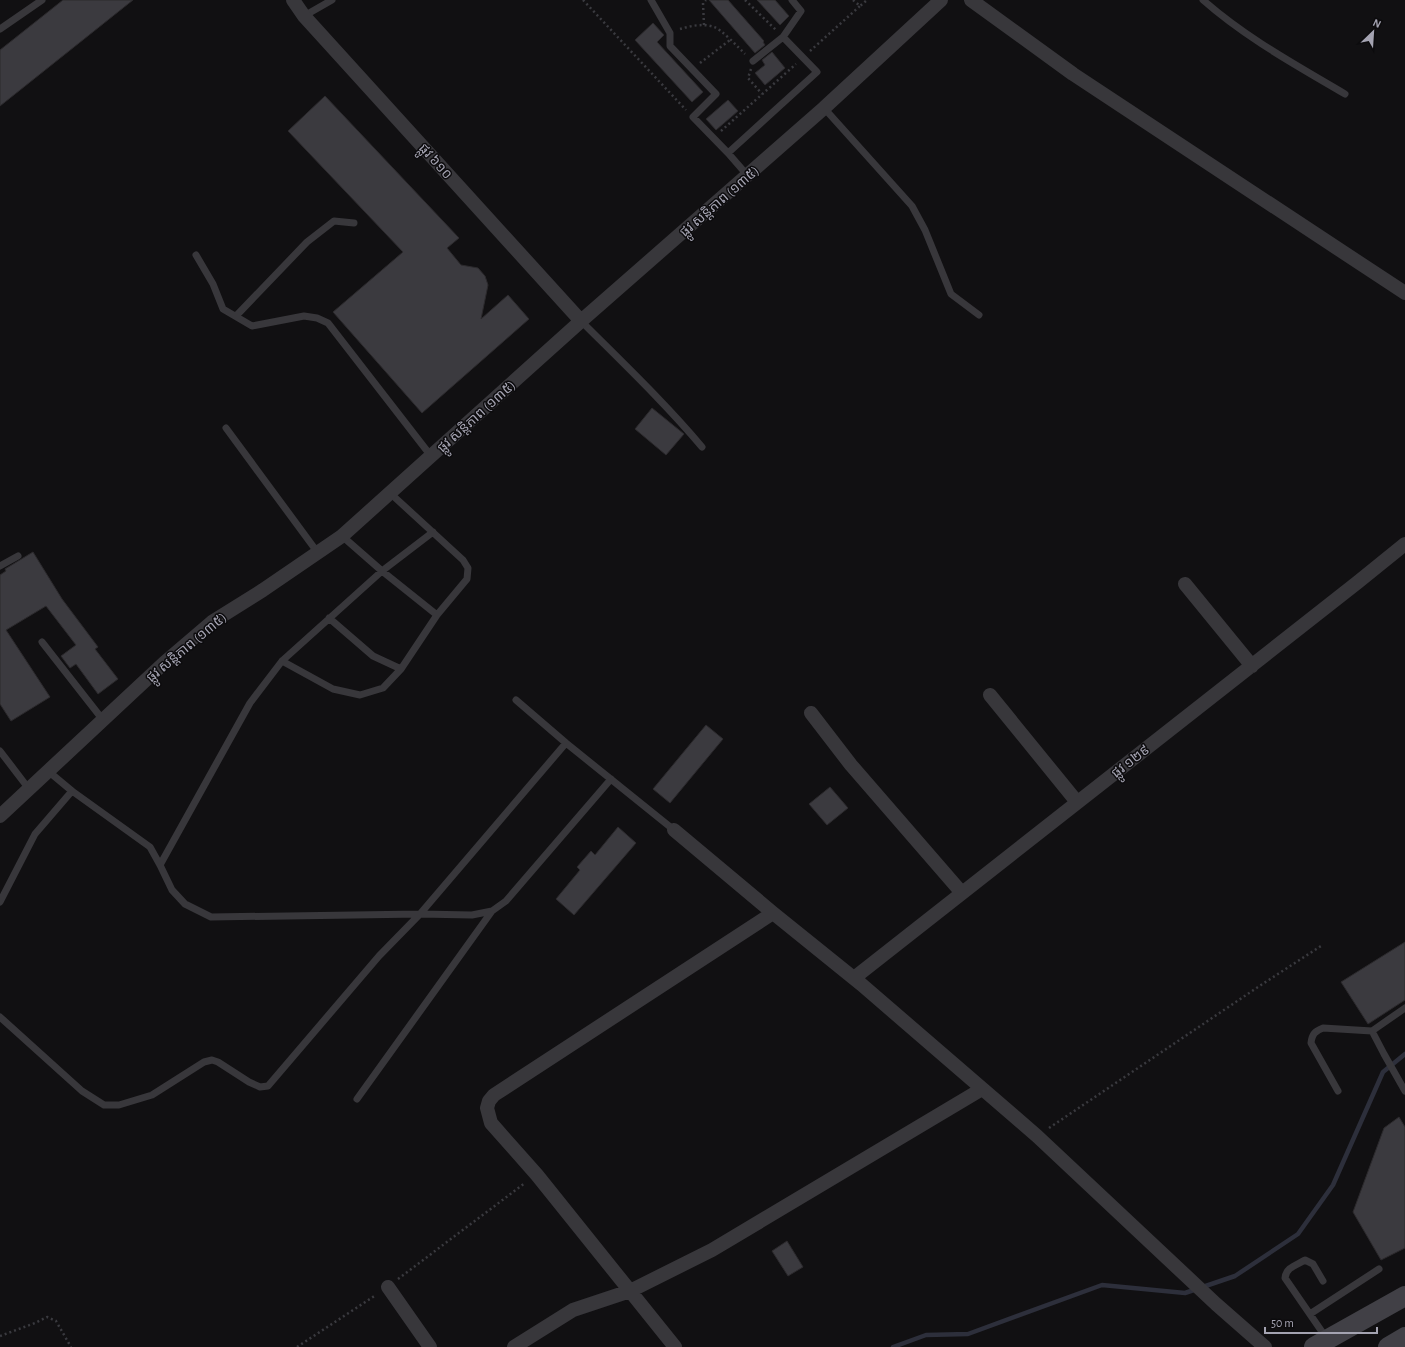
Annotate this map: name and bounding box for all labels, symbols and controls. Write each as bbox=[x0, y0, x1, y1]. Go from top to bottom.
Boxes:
north arrow bbox=[1353, 12, 1393, 52]
text: N bbox=[1371, 17, 1383, 30]
street label: ផ្លូវ ៦១០ bbox=[413, 141, 455, 185]
street label: ផ្លូវ សន្តិភាព (១៣៥) bbox=[677, 163, 765, 243]
street label: ផ្លូវ សន្តិភាព (១៣៥) bbox=[434, 378, 521, 458]
street label: ផ្លូវ សន្តិភាព (១៣៥) bbox=[143, 610, 232, 688]
street label: ផ្លូវ ១២៩ bbox=[1109, 743, 1155, 784]
scale bar bbox=[1265, 1309, 1377, 1335]
text: 50 m bbox=[1271, 1317, 1294, 1329]

